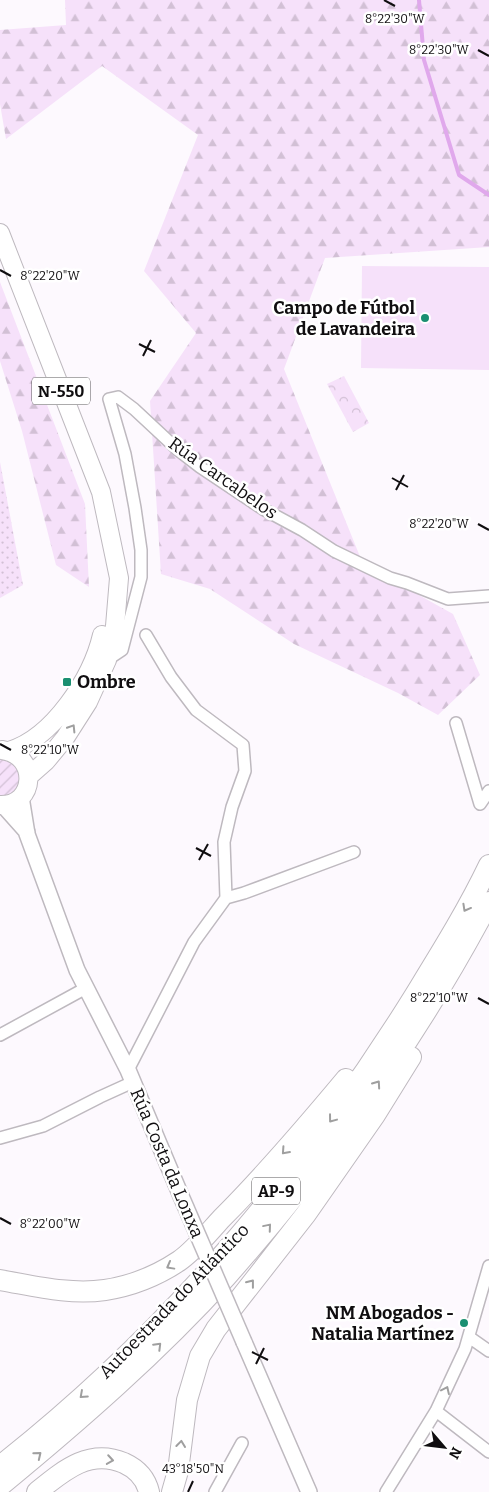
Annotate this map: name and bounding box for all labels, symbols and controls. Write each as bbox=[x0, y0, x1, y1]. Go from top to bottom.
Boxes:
text: 8°22'30"W bbox=[365, 12, 426, 26]
text: 8°22'30"W bbox=[409, 43, 470, 57]
text: 8°22'20"W bbox=[20, 269, 80, 283]
place label: Campo de Fútbol de Lavandeira bbox=[273, 297, 415, 340]
marker: Campo de Fútbol de Lavandeira bbox=[419, 312, 431, 324]
road number: N-550 bbox=[32, 378, 90, 404]
street label: Rúa Carcabelos bbox=[164, 432, 282, 524]
text: 8°22'20"W bbox=[409, 517, 469, 531]
place label: Ombre bbox=[77, 671, 136, 693]
marker: Ombre bbox=[61, 676, 73, 688]
one-way arrow bbox=[66, 724, 76, 733]
text: 8°22'10"W bbox=[21, 743, 80, 757]
one-way arrow bbox=[463, 903, 473, 912]
text: 8°22'10"W bbox=[410, 991, 469, 1005]
one-way arrow bbox=[371, 1080, 380, 1090]
street label: Rúa Costa da Lonxa bbox=[125, 1085, 209, 1241]
one-way arrow bbox=[329, 1113, 338, 1123]
one-way arrow bbox=[282, 1146, 291, 1155]
road number: AP-9 bbox=[252, 1178, 300, 1204]
text: 8°22'00"W bbox=[20, 1217, 81, 1231]
street label: Autoestrada do Atlántico bbox=[94, 1219, 254, 1383]
one-way arrow bbox=[262, 1223, 271, 1232]
one-way arrow bbox=[167, 1259, 176, 1269]
one-way arrow bbox=[246, 1280, 254, 1289]
place label: NM Abogados - Natalia Martínez bbox=[311, 1302, 454, 1345]
marker: NM Abogados - Natalia Martínez bbox=[458, 1317, 470, 1329]
one-way arrow bbox=[152, 1343, 161, 1352]
one-way arrow bbox=[440, 1386, 450, 1395]
one-way arrow bbox=[79, 1389, 88, 1398]
north arrow bbox=[419, 1422, 469, 1472]
one-way arrow bbox=[175, 1440, 186, 1448]
text: N bbox=[445, 1444, 465, 1462]
one-way arrow bbox=[32, 1453, 41, 1461]
one-way arrow bbox=[106, 1454, 115, 1464]
text: 43°18'50"N bbox=[162, 1462, 224, 1476]

